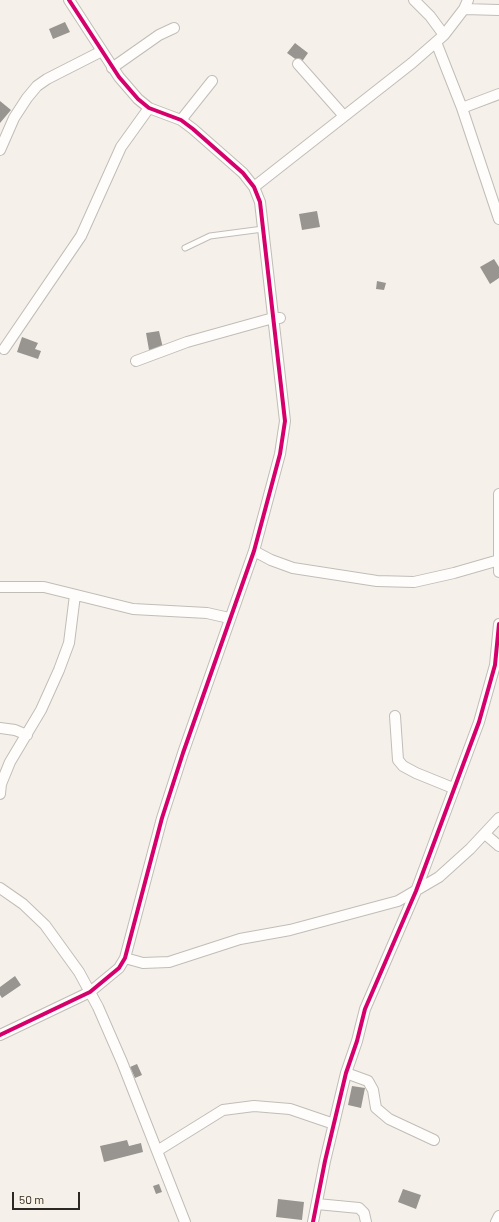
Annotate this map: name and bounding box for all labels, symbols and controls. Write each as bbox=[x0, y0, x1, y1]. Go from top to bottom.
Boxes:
scale bar bbox=[14, 1184, 82, 1210]
text: 50 m bbox=[19, 1192, 44, 1206]

